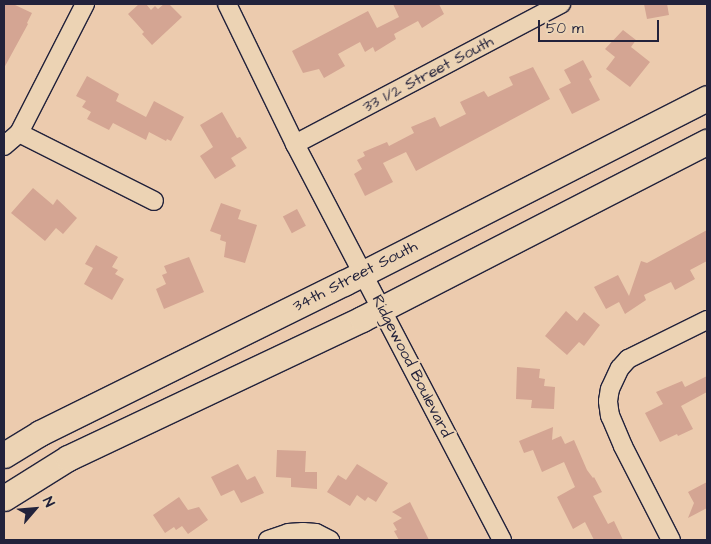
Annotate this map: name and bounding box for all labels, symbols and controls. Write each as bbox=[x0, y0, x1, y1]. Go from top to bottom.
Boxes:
scale bar bbox=[541, 10, 662, 42]
text: 50 m bbox=[546, 18, 584, 39]
street label: 33 1/2 Street South bbox=[359, 31, 497, 117]
street label: 34th Street South bbox=[289, 236, 421, 316]
street label: Ridgewood Boulevard bbox=[368, 291, 456, 441]
north arrow bbox=[10, 484, 60, 534]
text: N bbox=[37, 494, 59, 511]

